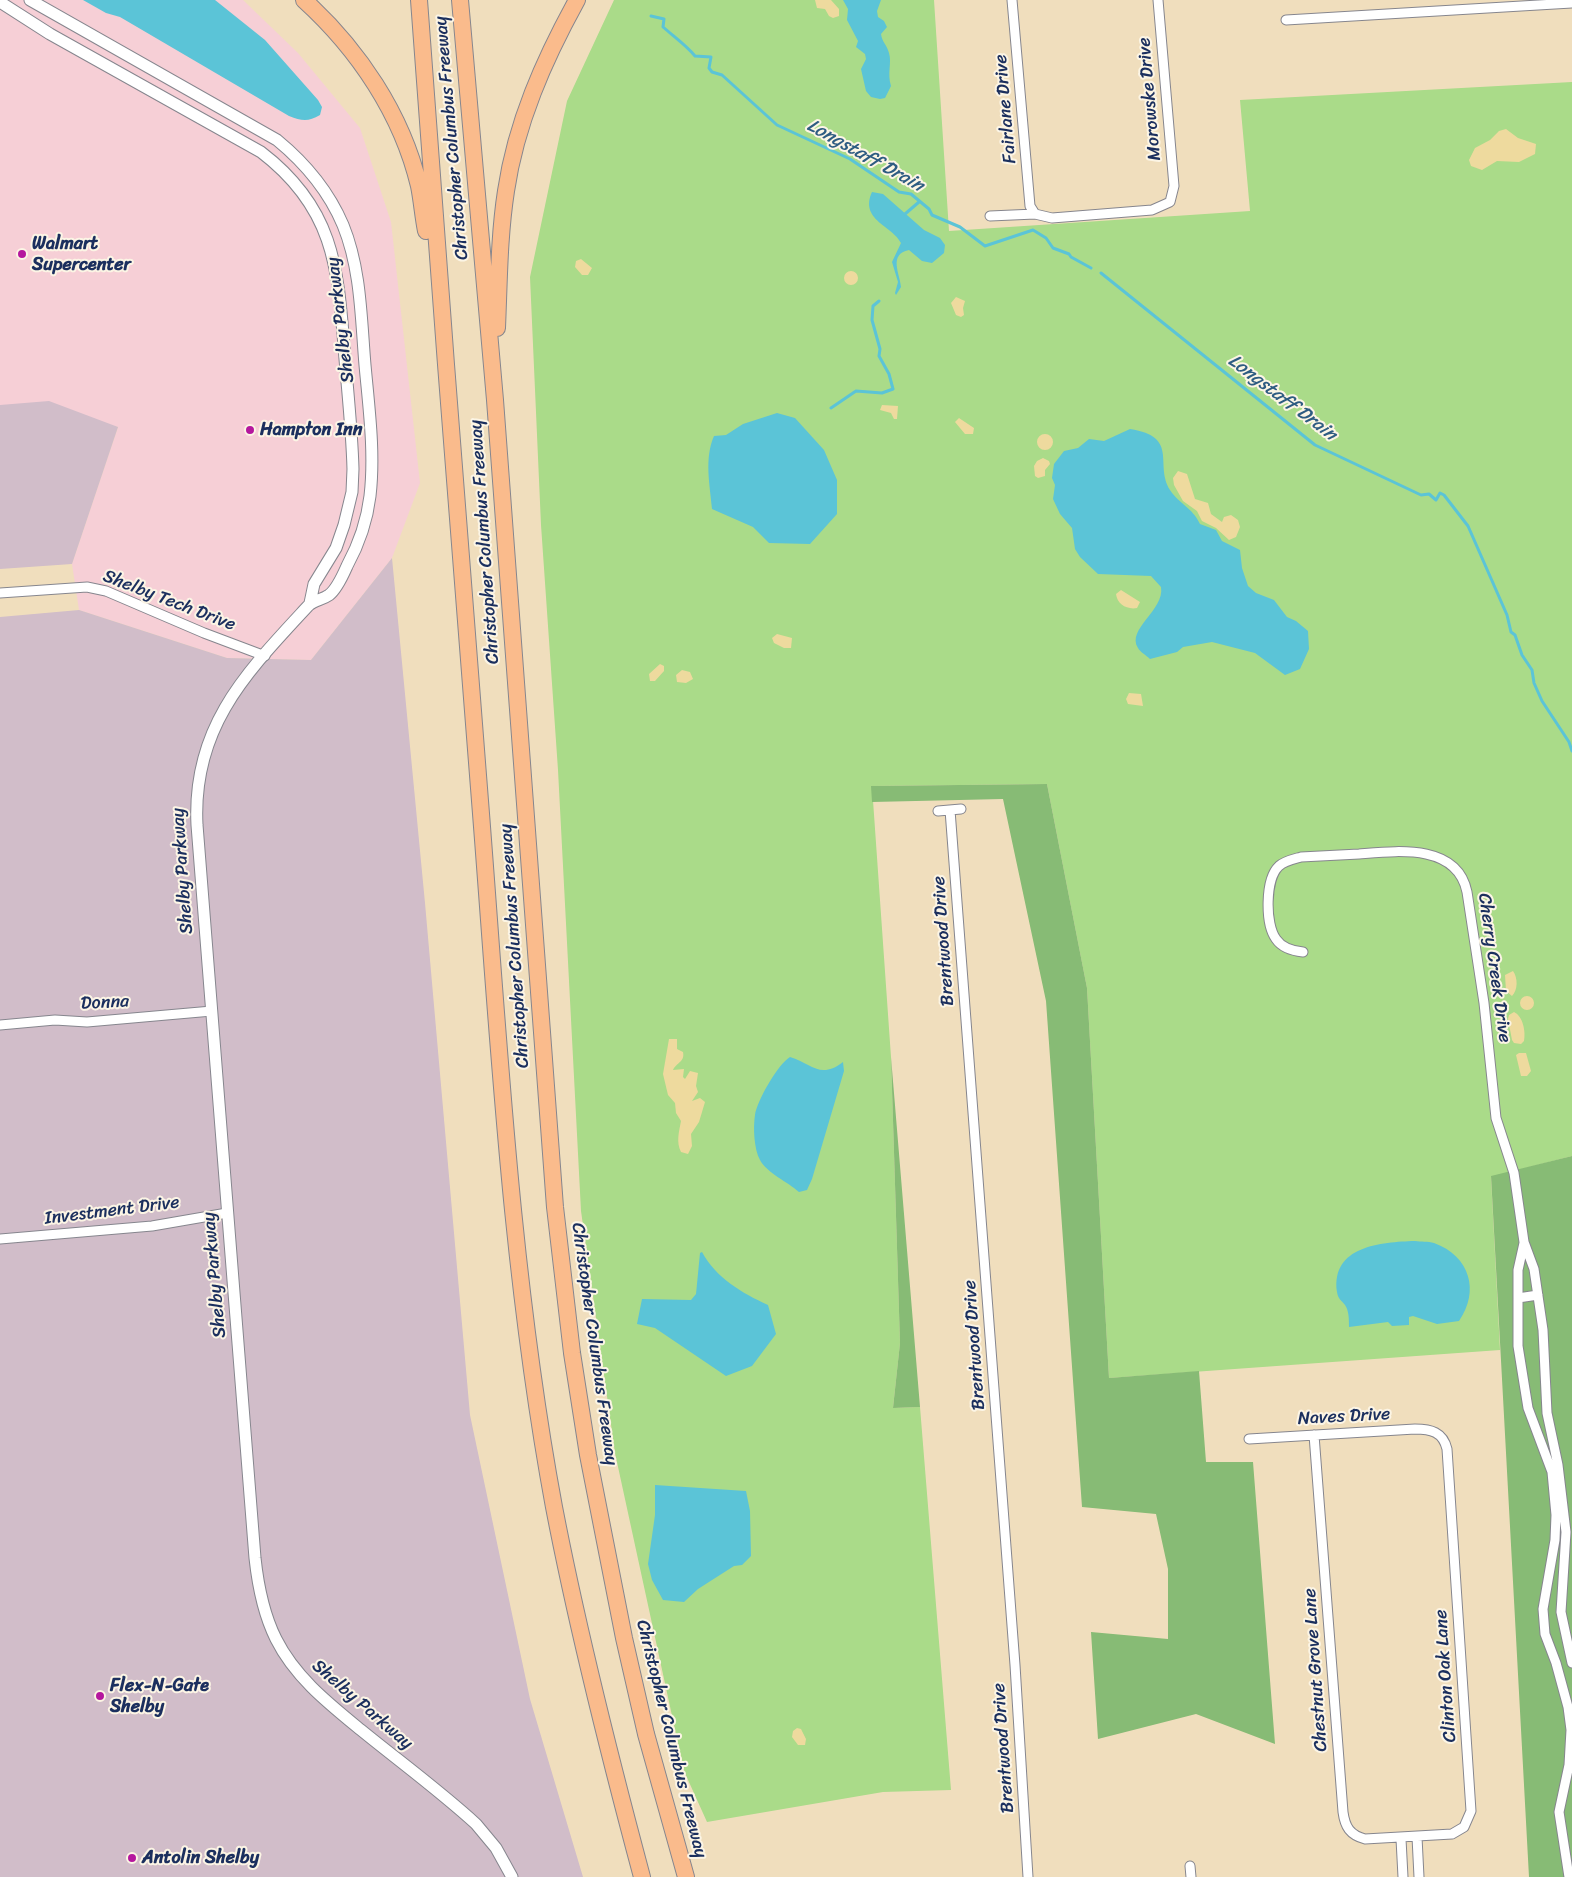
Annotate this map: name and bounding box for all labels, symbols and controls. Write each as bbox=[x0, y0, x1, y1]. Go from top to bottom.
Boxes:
street label: Christopher Columbus Freeway bbox=[431, 15, 473, 261]
street label: Morowske Drive bbox=[1134, 36, 1166, 162]
street label: Fairlane Drive bbox=[990, 53, 1022, 165]
water label: Longstaff Drain bbox=[803, 115, 927, 197]
place label: Walmart Supercenter bbox=[32, 233, 131, 276]
marker: Walmart Supercenter bbox=[16, 248, 28, 260]
street label: Shelby Parkway bbox=[323, 256, 359, 384]
water label: Longstaff Drain bbox=[1223, 350, 1341, 446]
place label: Hampton Inn bbox=[260, 419, 362, 441]
street label: Christopher Columbus Freeway bbox=[466, 419, 504, 665]
marker: Hampton Inn bbox=[244, 424, 256, 436]
street label: Shelby Tech Drive bbox=[100, 566, 238, 636]
street label: Shelby Parkway bbox=[168, 807, 198, 935]
street label: Christopher Columbus Freeway bbox=[496, 823, 534, 1069]
street label: Brentwood Drive bbox=[929, 875, 959, 1007]
street label: Cherry Creek Drive bbox=[1473, 892, 1515, 1044]
street label: Donna bbox=[80, 991, 130, 1015]
street label: Investment Drive bbox=[43, 1192, 181, 1230]
street label: Shelby Parkway bbox=[199, 1211, 231, 1339]
street label: Christopher Columbus Freeway bbox=[566, 1221, 622, 1467]
street label: Brentwood Drive bbox=[960, 1279, 990, 1411]
street label: Naves Drive bbox=[1297, 1404, 1391, 1430]
street label: Chestnut Grove Lane bbox=[1300, 1588, 1332, 1752]
street label: Clinton Oak Lane bbox=[1431, 1609, 1461, 1743]
street label: Christopher Columbus Freeway bbox=[631, 1618, 711, 1860]
street label: Shelby Parkway bbox=[307, 1655, 417, 1755]
place label: Flex-N-Gate Shelby bbox=[110, 1675, 209, 1718]
street label: Brentwood Drive bbox=[989, 1682, 1019, 1814]
marker: Flex-N-Gate Shelby bbox=[94, 1690, 106, 1702]
place label: Antolin Shelby bbox=[142, 1847, 259, 1869]
marker: Antolin Shelby bbox=[126, 1852, 138, 1864]

